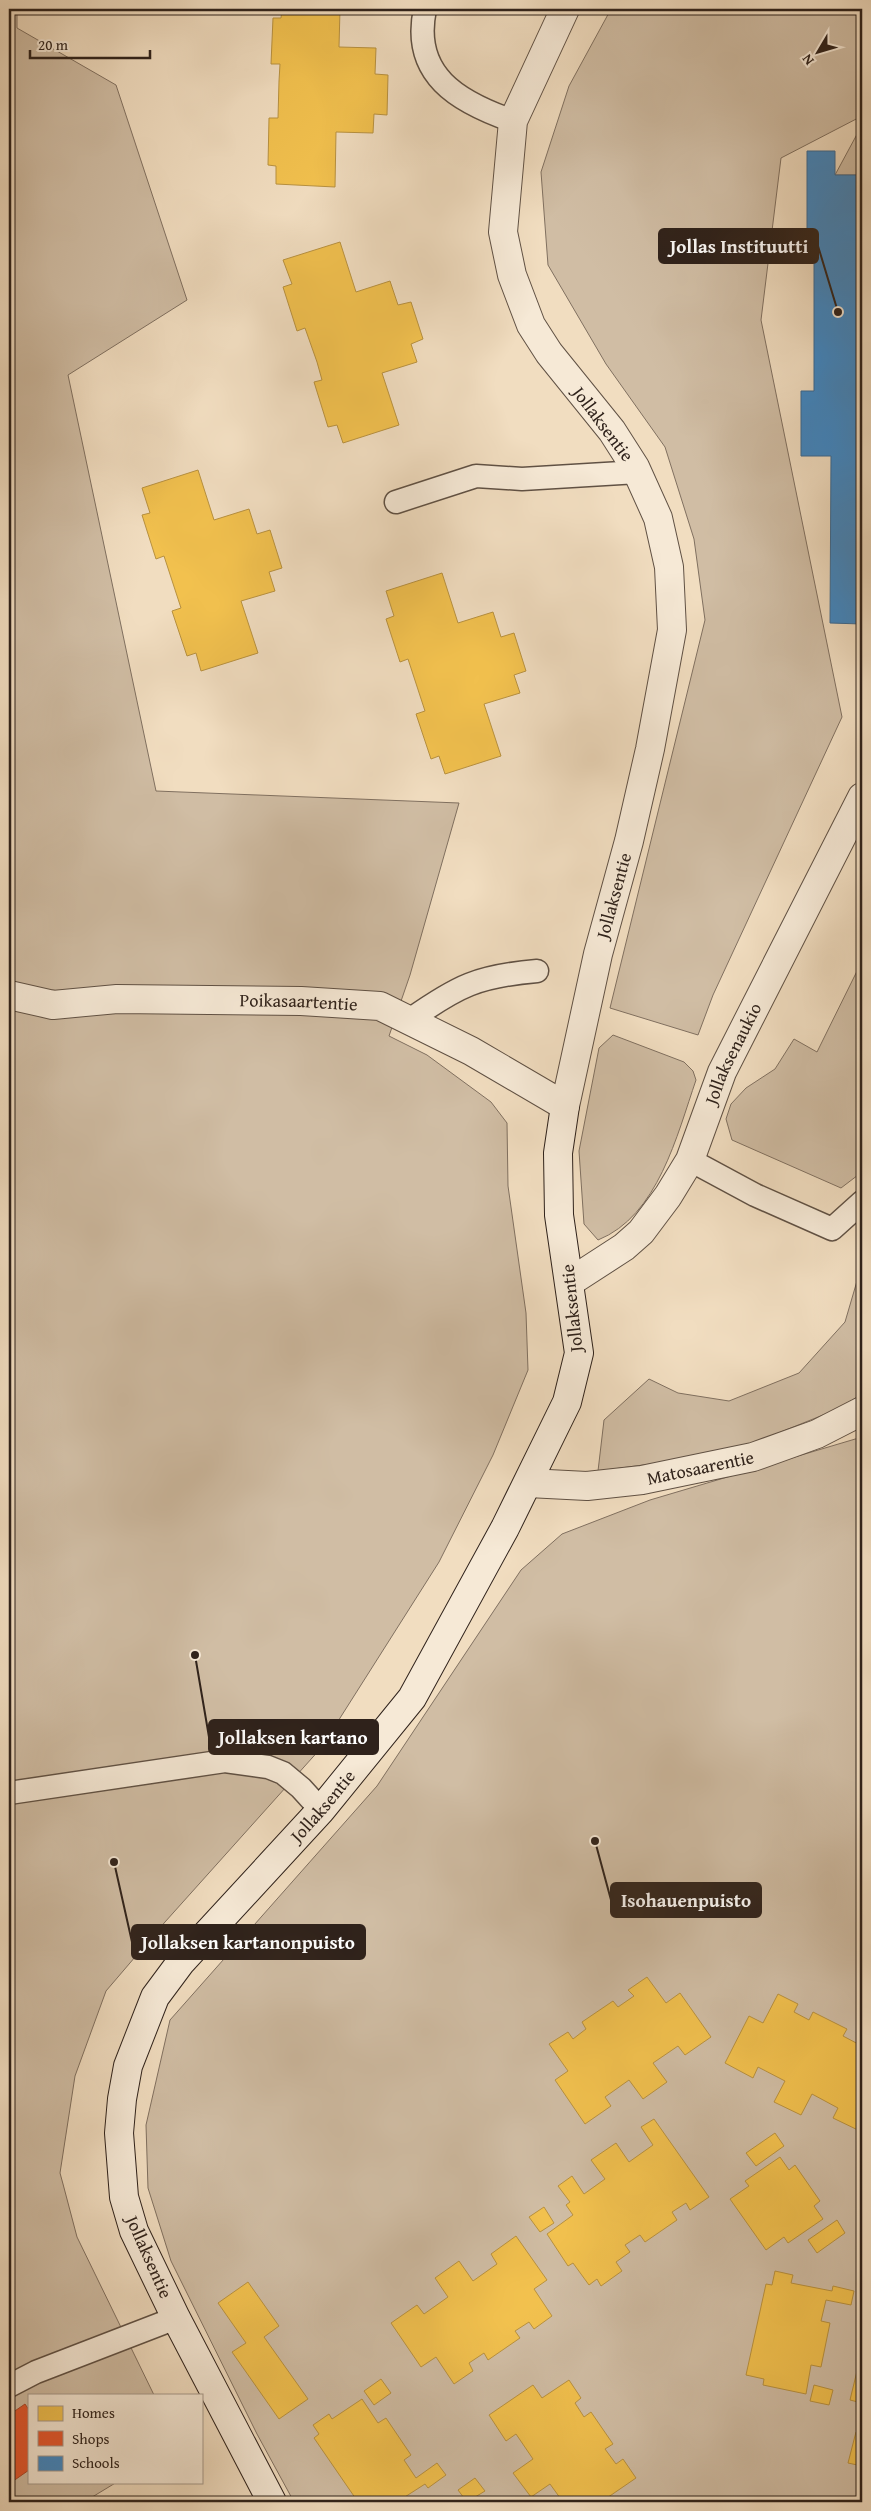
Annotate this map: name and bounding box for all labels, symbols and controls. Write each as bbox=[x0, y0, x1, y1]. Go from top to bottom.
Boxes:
scale bar bbox=[30, 28, 150, 60]
north arrow bbox=[794, 28, 844, 78]
text: 20 m bbox=[38, 34, 69, 55]
text: N bbox=[797, 50, 819, 70]
callout: Jollas Instituutti bbox=[659, 229, 818, 263]
text: Jollas Instituutti bbox=[667, 232, 808, 260]
street label: Jollaksentie bbox=[565, 379, 641, 467]
street label: Jollaksentie bbox=[588, 849, 638, 944]
street label: Poikasaartentie bbox=[239, 986, 358, 1018]
street label: Jollaksenaukio bbox=[697, 998, 768, 1110]
street label: Jollaksentie bbox=[553, 1263, 590, 1355]
street label: Matosaarentie bbox=[644, 1443, 756, 1492]
callout: Jollaksen kartano bbox=[209, 1720, 378, 1754]
text: Jollaksen kartano bbox=[215, 1723, 368, 1751]
street label: Jollaksentie bbox=[282, 1764, 362, 1850]
callout: Isohauenpuisto bbox=[611, 1883, 761, 1917]
text: Isohauenpuisto bbox=[621, 1886, 751, 1914]
callout: Jollaksen kartanonpuisto bbox=[132, 1925, 365, 1959]
text: Jollaksen kartanonpuisto bbox=[138, 1928, 355, 1956]
street label: Jollaksentie bbox=[118, 2209, 180, 2303]
legend bbox=[28, 2394, 202, 2484]
text: Homes bbox=[72, 2402, 115, 2423]
text: Shops bbox=[72, 2428, 109, 2449]
text: Schools bbox=[72, 2452, 120, 2473]

